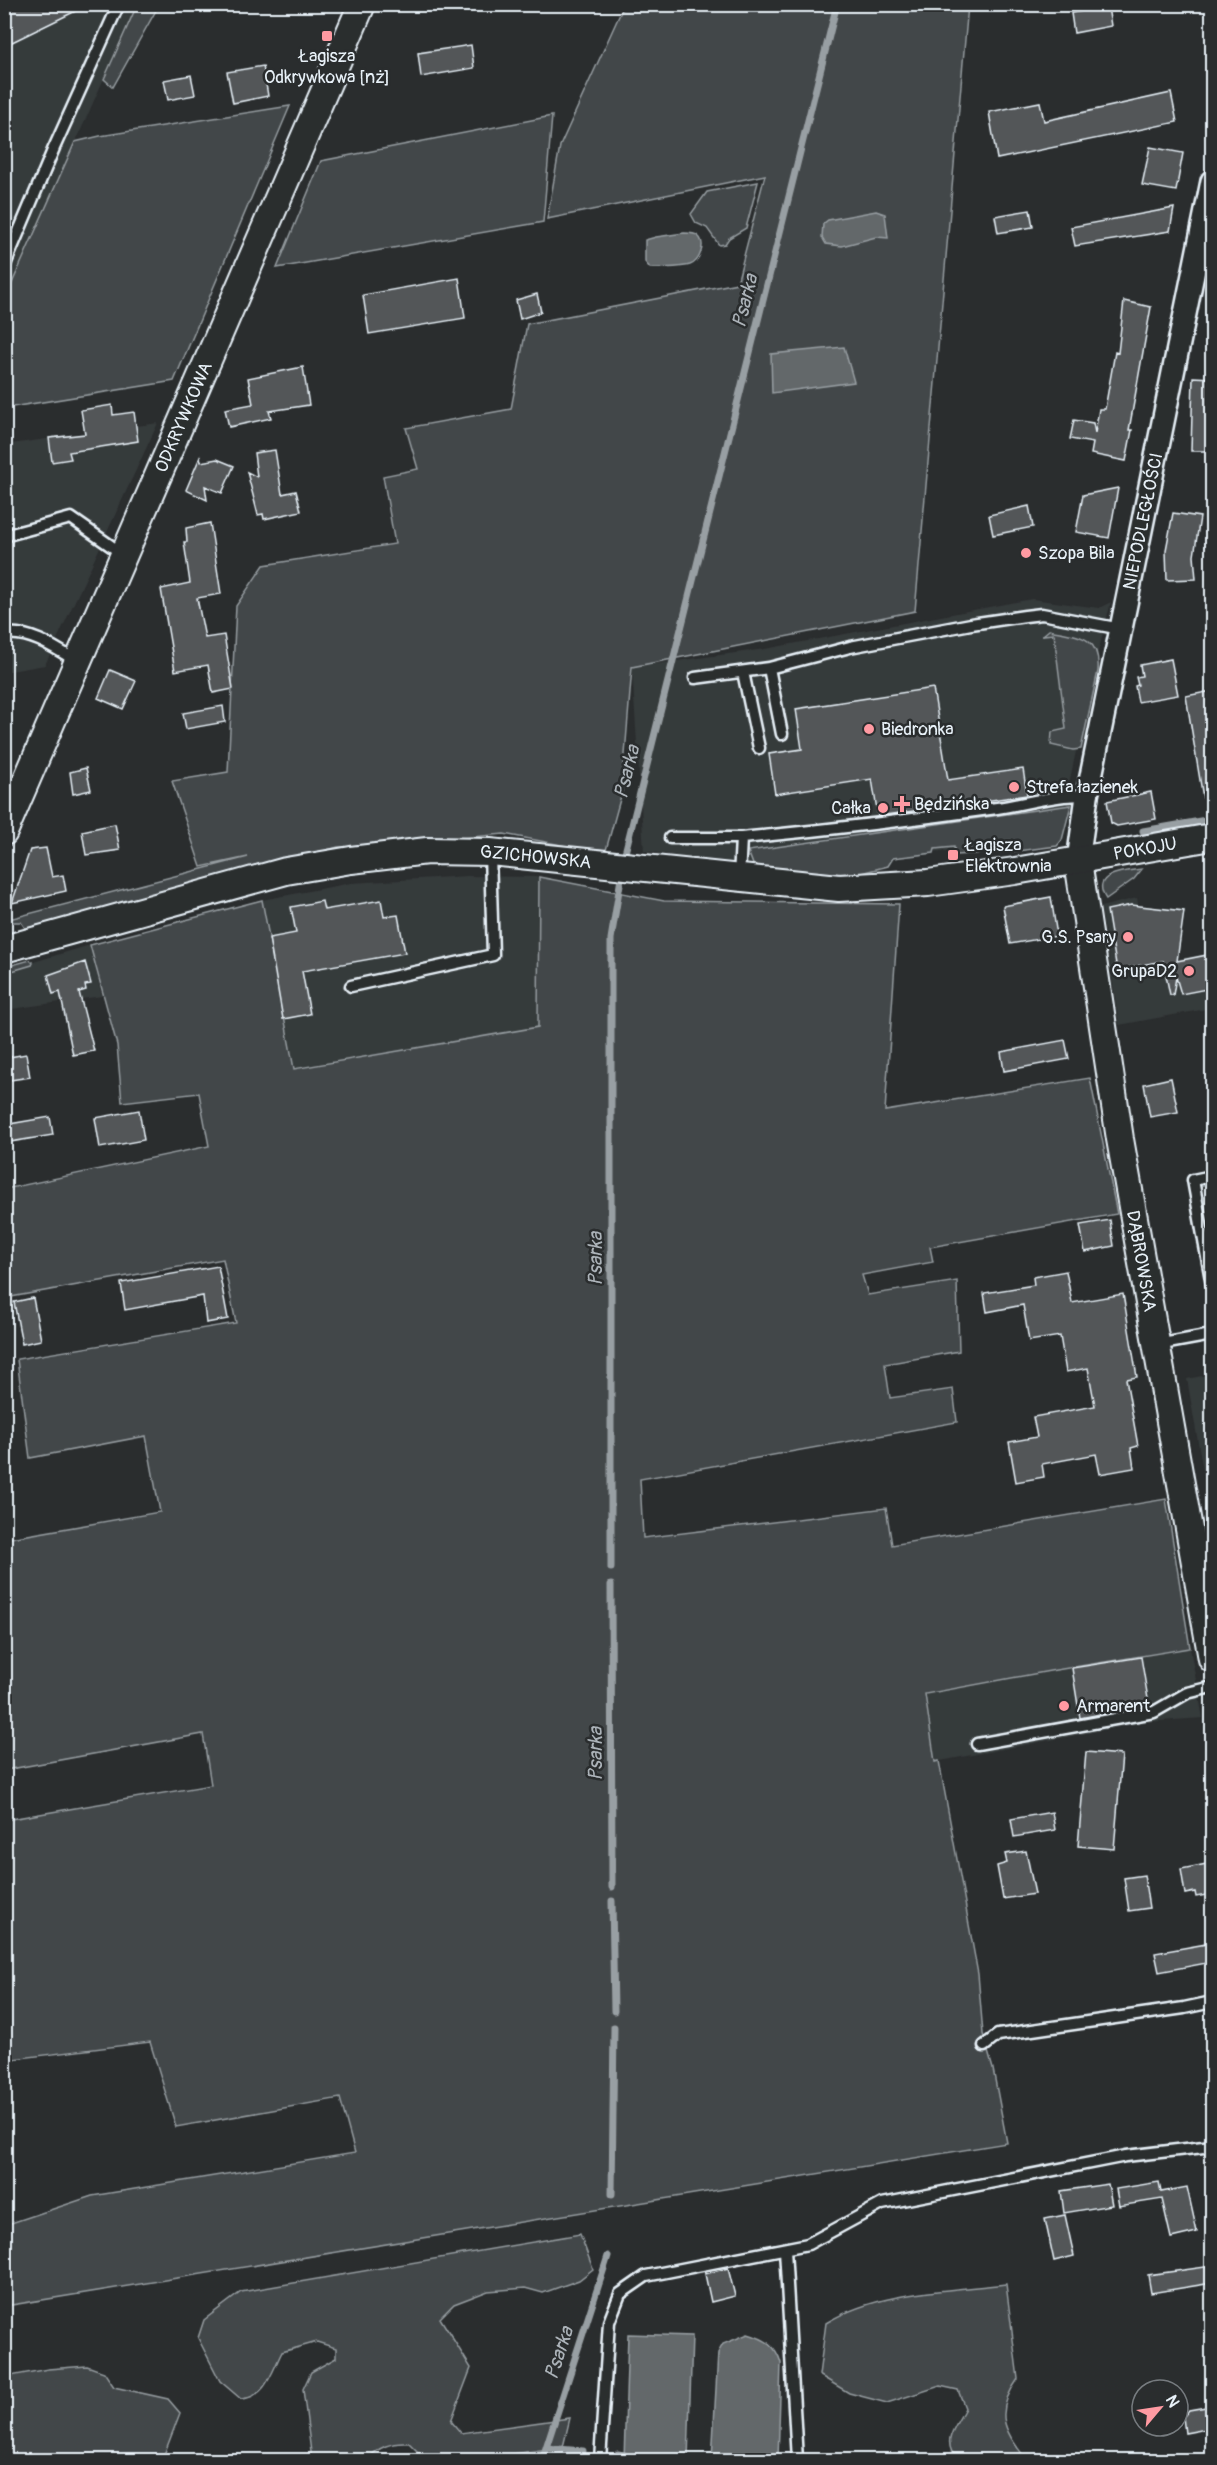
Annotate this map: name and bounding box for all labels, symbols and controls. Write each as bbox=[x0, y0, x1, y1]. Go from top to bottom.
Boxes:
marker: Łagisza Odkrywkowa [nż] bbox=[320, 29, 334, 43]
place label: Łagisza Odkrywkowa [nż] bbox=[264, 45, 390, 89]
water label: Psarka bbox=[726, 270, 764, 330]
street label: ODKRYWKOWA bbox=[149, 358, 218, 476]
street label: NIEPODLEGŁOŚCI bbox=[1118, 451, 1168, 592]
place label: Szopa Bila bbox=[1038, 542, 1115, 565]
marker: Szopa Bila bbox=[1019, 546, 1033, 560]
place label: Biedronka bbox=[881, 718, 954, 741]
marker: Biedronka bbox=[862, 722, 876, 736]
water label: Psarka bbox=[608, 741, 646, 801]
place label: Strefa łazienek bbox=[1026, 776, 1139, 799]
marker: Strefa łazienek bbox=[1007, 780, 1021, 794]
place label: Będzińska bbox=[914, 793, 990, 816]
place label: Całka bbox=[831, 797, 871, 820]
marker: Będzińska bbox=[895, 797, 909, 811]
marker: Całka bbox=[876, 801, 890, 815]
street label: POKOJU bbox=[1112, 832, 1179, 865]
place label: Łagisza Elektrownia bbox=[964, 834, 1052, 878]
street label: GZICHOWSKA bbox=[480, 840, 593, 874]
marker: Łagisza Elektrownia bbox=[946, 848, 960, 862]
place label: G.S. Psary bbox=[1041, 926, 1116, 949]
marker: G.S. Psary bbox=[1121, 930, 1135, 944]
place label: GrupaD2 bbox=[1111, 960, 1177, 983]
marker: GrupaD2 bbox=[1182, 964, 1196, 978]
street label: DĄBROWSKA bbox=[1121, 1208, 1162, 1314]
water label: Psarka bbox=[583, 1230, 608, 1286]
place label: Armarent bbox=[1076, 1695, 1151, 1718]
marker: Armarent bbox=[1057, 1699, 1071, 1713]
water label: Psarka bbox=[583, 1725, 608, 1781]
water label: Psarka bbox=[539, 2322, 580, 2383]
north arrow bbox=[1130, 2378, 1190, 2438]
text: N bbox=[1161, 2392, 1184, 2411]

